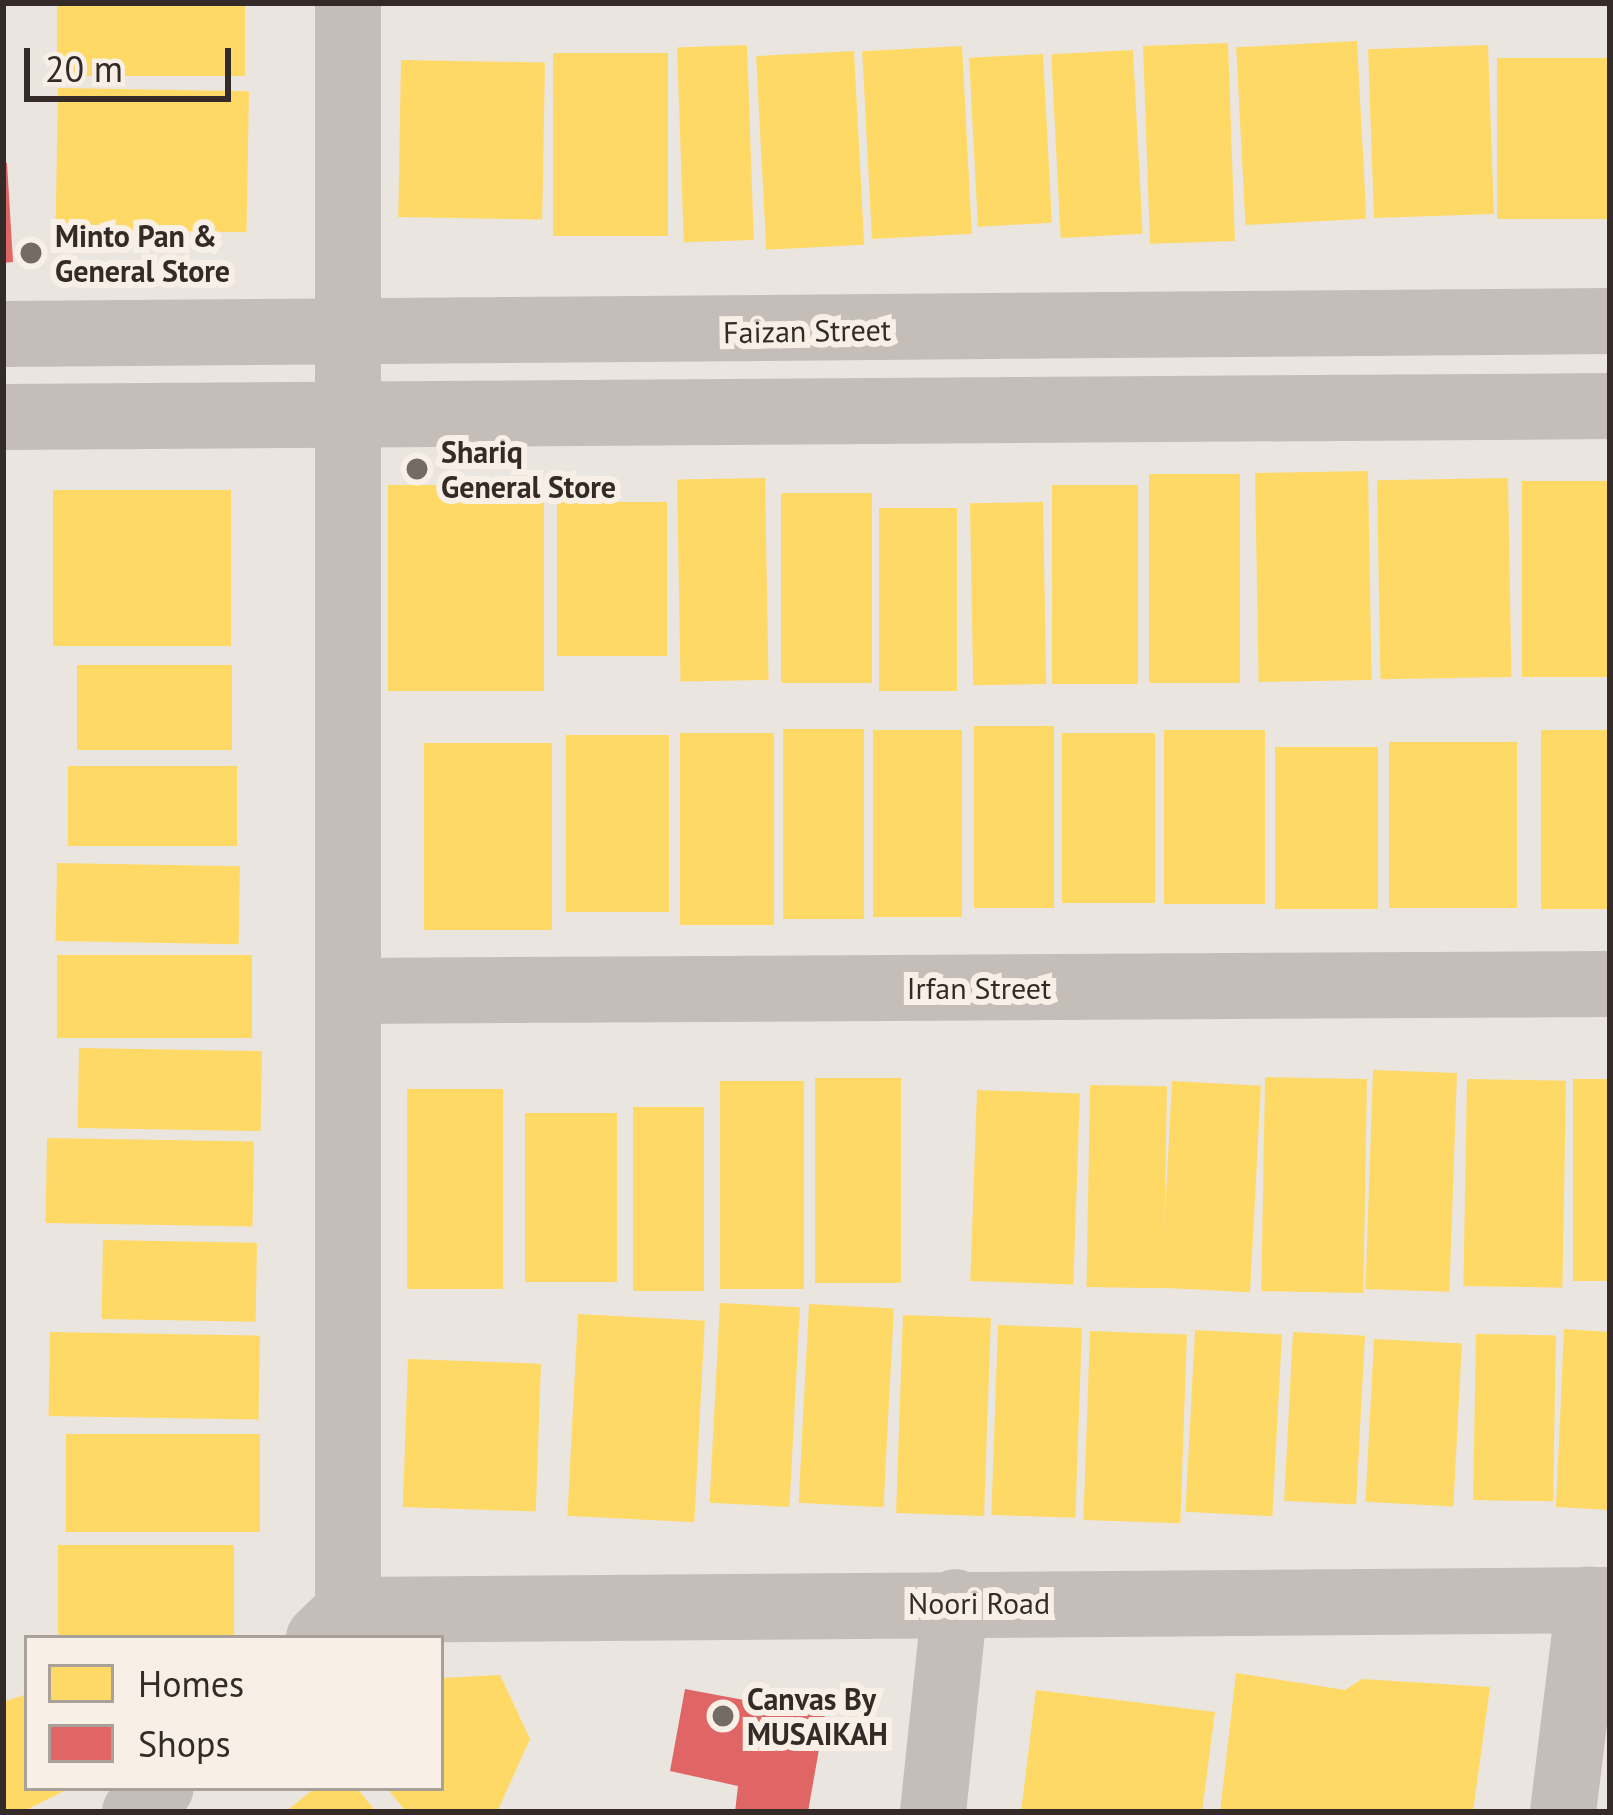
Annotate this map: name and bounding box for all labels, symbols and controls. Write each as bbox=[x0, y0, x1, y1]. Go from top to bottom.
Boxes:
scale bar bbox=[30, 24, 237, 98]
text: 20 m bbox=[45, 45, 123, 92]
place label: Minto Pan & General Store bbox=[55, 218, 230, 288]
marker: Minto Pan & General Store bbox=[18, 240, 44, 266]
street label: Faizan Street bbox=[723, 312, 891, 350]
place label: Shariq General Store bbox=[441, 434, 616, 504]
marker: Shariq General Store bbox=[404, 456, 430, 482]
street label: Irfan Street bbox=[907, 970, 1051, 1006]
street label: Noori Road bbox=[908, 1585, 1050, 1621]
legend bbox=[24, 1635, 444, 1791]
text: Homes bbox=[138, 1660, 244, 1707]
place label: Canvas By MUSAIKAH bbox=[747, 1681, 888, 1752]
marker: Canvas By MUSAIKAH bbox=[710, 1703, 736, 1729]
text: Shops bbox=[138, 1720, 231, 1767]

